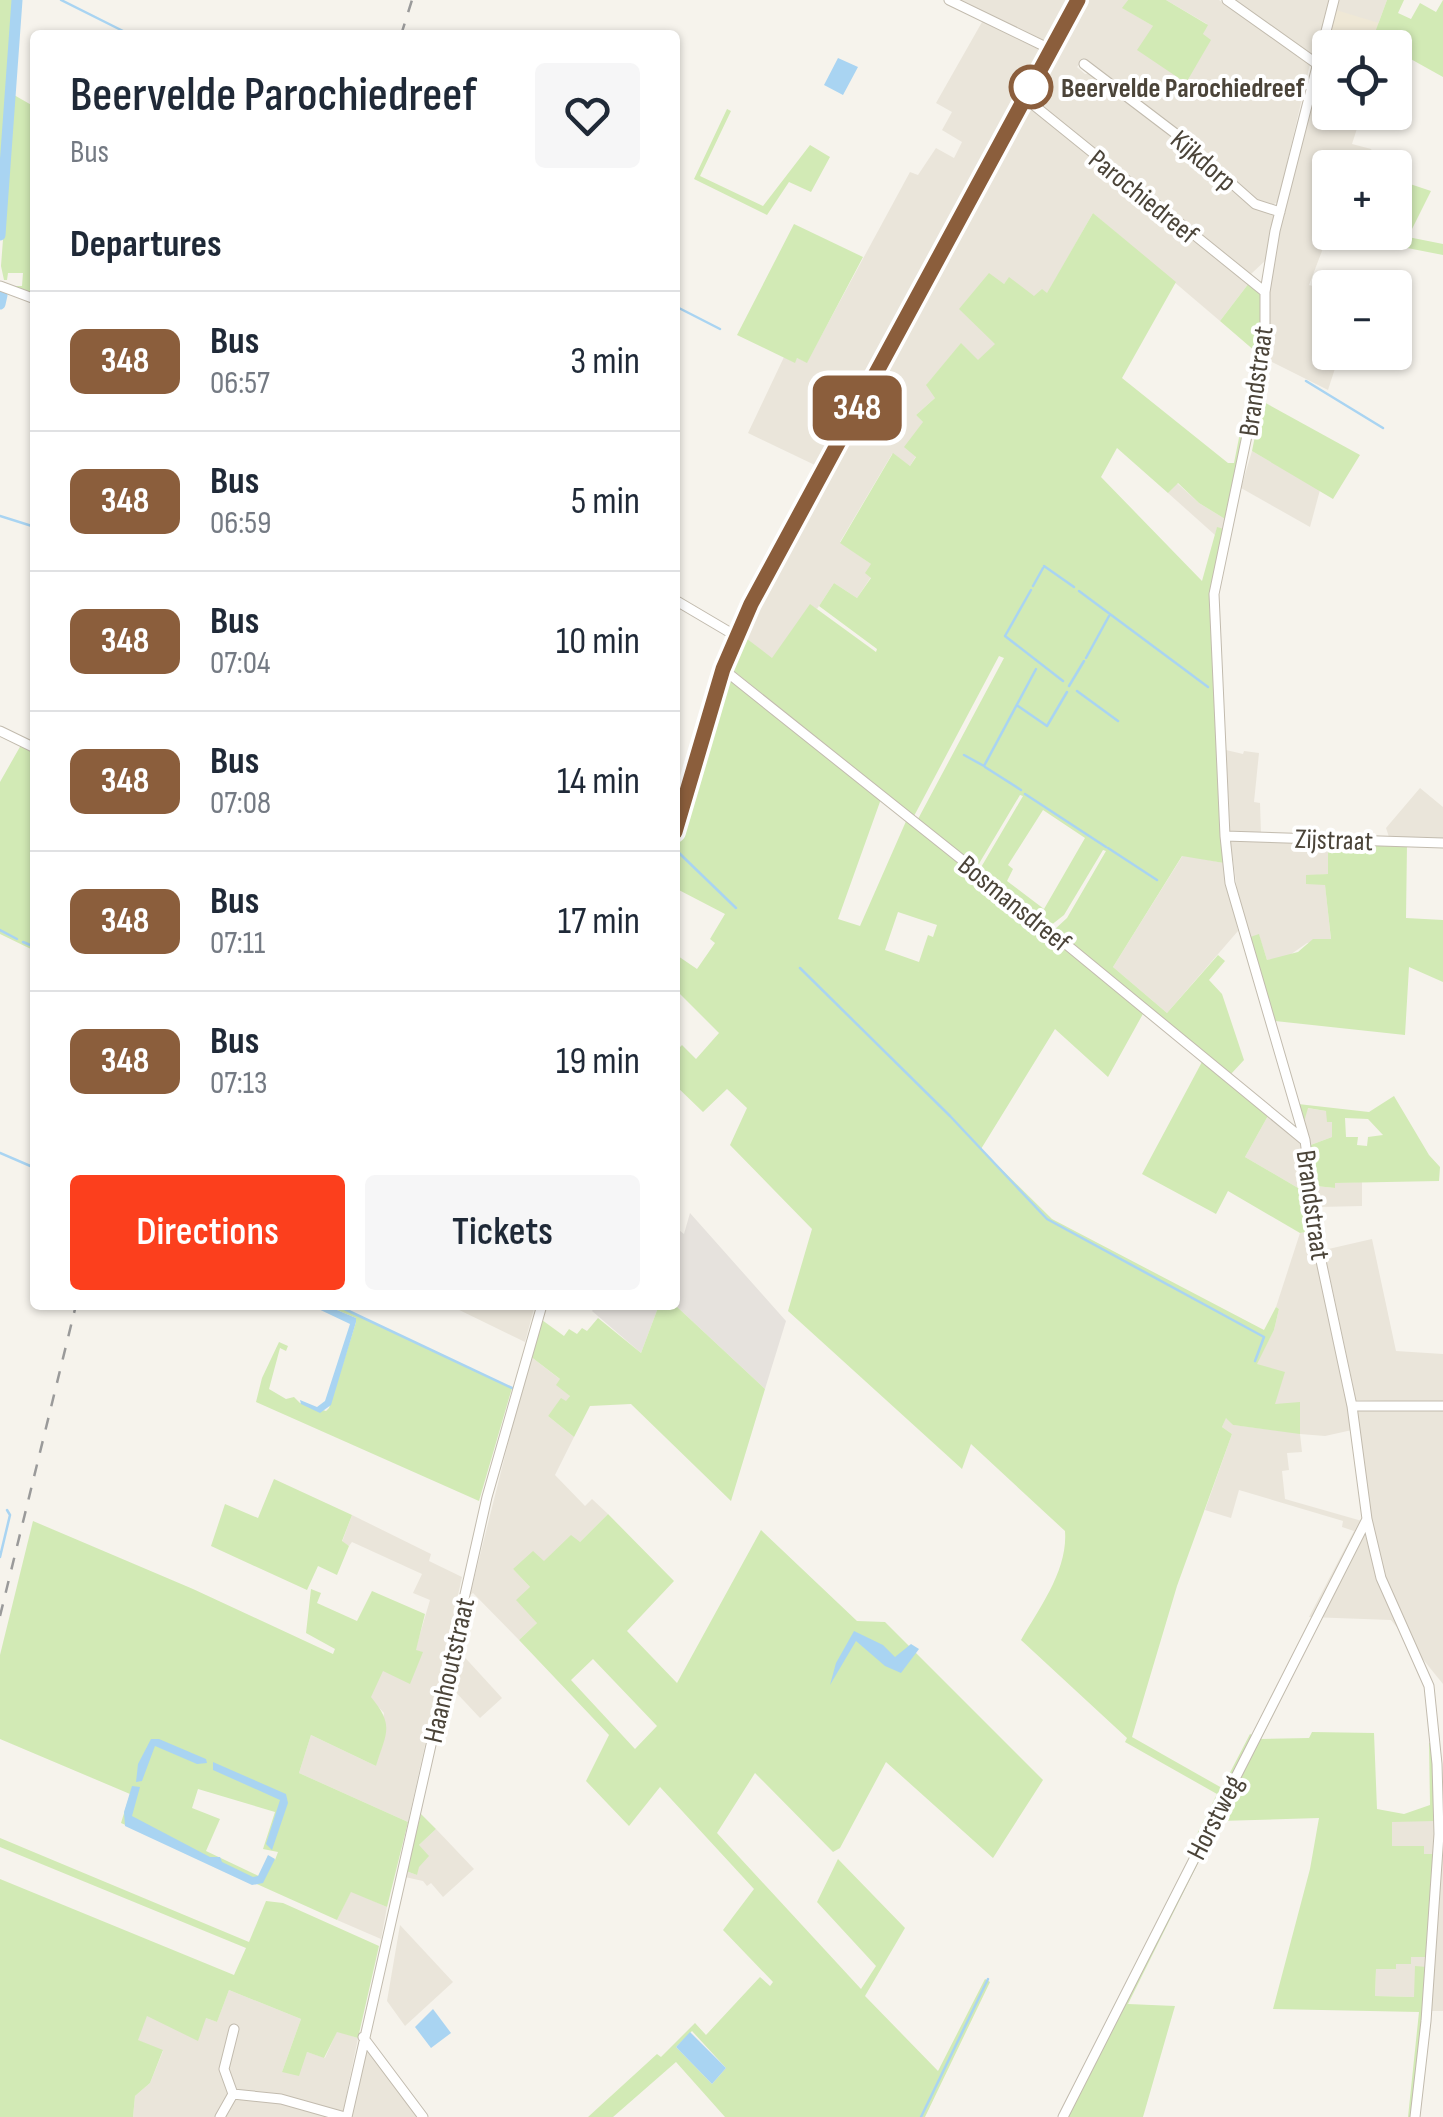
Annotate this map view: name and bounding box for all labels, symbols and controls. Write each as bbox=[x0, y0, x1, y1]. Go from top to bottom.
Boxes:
map controls bbox=[1312, 30, 1412, 370]
button: locate bbox=[1312, 30, 1412, 130]
button: heart bbox=[535, 63, 640, 168]
marker: Beervelde Parochiedreef bbox=[1010, 66, 1052, 108]
text: Beervelde Parochiedreef bbox=[70, 67, 477, 124]
place label: Beervelde Parochiedreef bbox=[1061, 72, 1305, 105]
street label: Kijkdorp bbox=[1163, 124, 1243, 199]
text: Bus bbox=[70, 133, 109, 172]
street label: Parochiedreef bbox=[1082, 143, 1205, 252]
button: + bbox=[1312, 150, 1412, 250]
text: Departures bbox=[70, 222, 222, 267]
button: − bbox=[1312, 270, 1412, 370]
text: Bus bbox=[210, 319, 259, 364]
street label: Brandstraat bbox=[1232, 324, 1281, 438]
text: 3 min bbox=[570, 339, 640, 384]
text: 348 bbox=[101, 340, 149, 383]
text: 06:57 bbox=[210, 364, 270, 403]
line badge: 348 bbox=[800, 376, 914, 440]
text: 348 bbox=[833, 387, 881, 430]
text: Bus bbox=[210, 459, 259, 504]
text: 5 min bbox=[571, 479, 640, 524]
text: 348 bbox=[101, 480, 149, 523]
text: 06:59 bbox=[210, 504, 271, 543]
text: Bus bbox=[210, 599, 259, 644]
text: 10 min bbox=[556, 619, 640, 664]
text: 348 bbox=[101, 620, 149, 663]
text: 07:04 bbox=[210, 644, 270, 683]
text: Bus bbox=[210, 739, 259, 784]
text: 14 min bbox=[557, 759, 640, 804]
text: 348 bbox=[101, 760, 149, 803]
text: 07:08 bbox=[210, 784, 271, 823]
street label: Zijstraat bbox=[1294, 823, 1374, 858]
street label: Bosmansdreef bbox=[951, 849, 1078, 960]
text: Bus bbox=[210, 879, 259, 924]
text: 17 min bbox=[558, 899, 640, 944]
text: 348 bbox=[101, 900, 149, 943]
text: 07:11 bbox=[210, 924, 265, 963]
text: Bus bbox=[210, 1019, 259, 1064]
text: 19 min bbox=[556, 1039, 640, 1084]
text: 348 bbox=[101, 1040, 149, 1083]
text: 07:13 bbox=[210, 1064, 267, 1103]
street label: Brandstraat bbox=[1288, 1148, 1337, 1262]
button: Directions bbox=[70, 1175, 345, 1290]
button: Tickets bbox=[365, 1175, 640, 1290]
street label: Haanhoutstraat bbox=[417, 1595, 482, 1746]
street label: Horstweg bbox=[1180, 1770, 1250, 1865]

